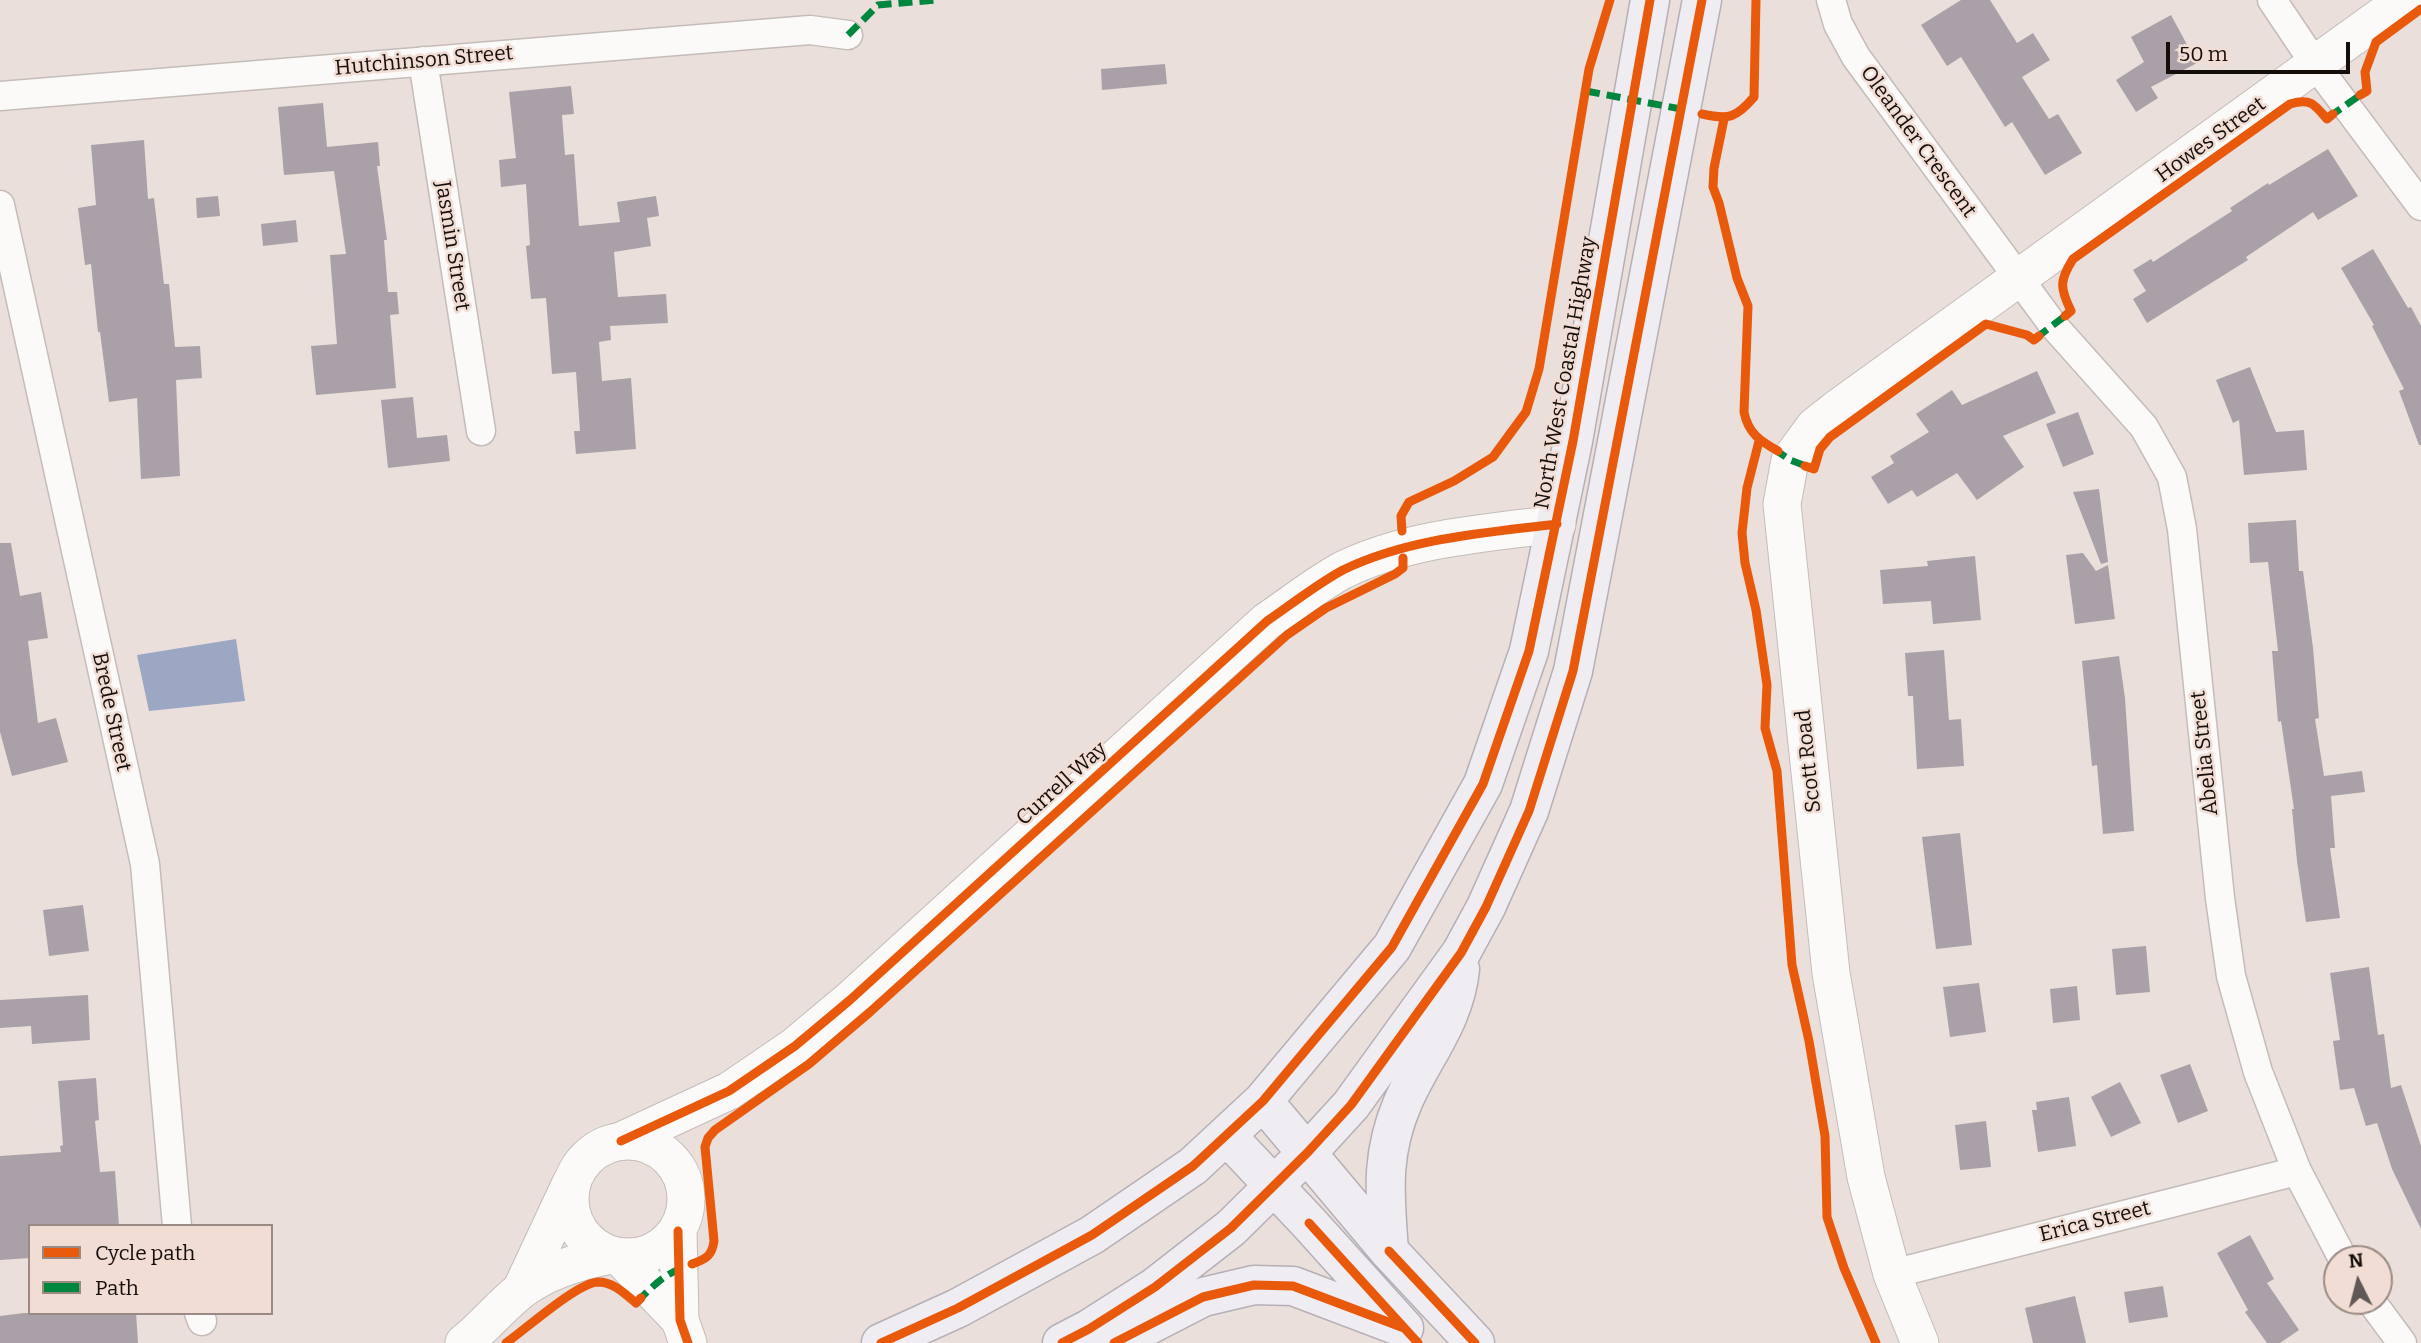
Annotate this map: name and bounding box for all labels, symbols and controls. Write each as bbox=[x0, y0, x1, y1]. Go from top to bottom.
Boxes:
scale bar bbox=[2169, 28, 2353, 72]
street label: Hutchinson Street bbox=[334, 41, 514, 81]
text: 50 m bbox=[2179, 41, 2228, 67]
street label: Oleander Crescent bbox=[1855, 61, 1981, 223]
street label: Howes Street bbox=[2151, 92, 2271, 188]
street label: Jasmin Street bbox=[429, 179, 475, 313]
street label: North West Coastal Highway bbox=[1530, 235, 1602, 511]
street label: Brede Street bbox=[86, 650, 136, 774]
street label: Abelia Street bbox=[2186, 689, 2224, 817]
street label: Scott Road bbox=[1791, 708, 1827, 814]
street label: Currell Way bbox=[1011, 737, 1113, 831]
street label: Erica Street bbox=[2037, 1196, 2153, 1248]
legend bbox=[28, 1224, 273, 1315]
text: Cycle path bbox=[95, 1240, 195, 1266]
north arrow bbox=[2323, 1245, 2393, 1315]
text: N bbox=[2347, 1248, 2364, 1273]
text: Path bbox=[95, 1275, 139, 1301]

